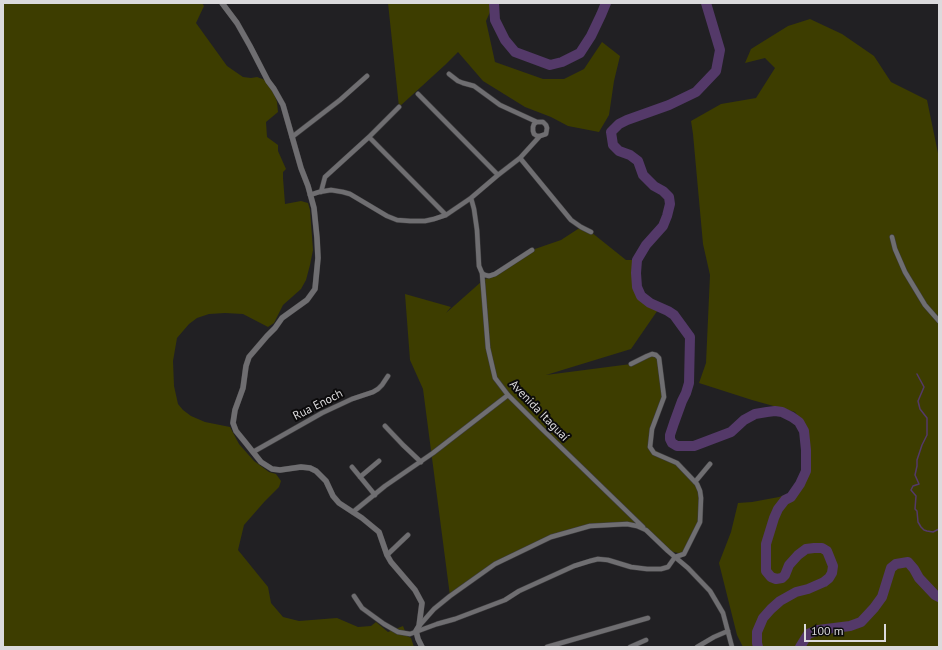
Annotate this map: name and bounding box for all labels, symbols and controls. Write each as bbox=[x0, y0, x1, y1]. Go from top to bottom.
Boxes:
street label: Avenida Itaguaí bbox=[506, 377, 572, 445]
street label: Rua Enoch bbox=[291, 386, 345, 424]
scale bar bbox=[806, 616, 888, 642]
text: 100 m bbox=[811, 623, 844, 638]

